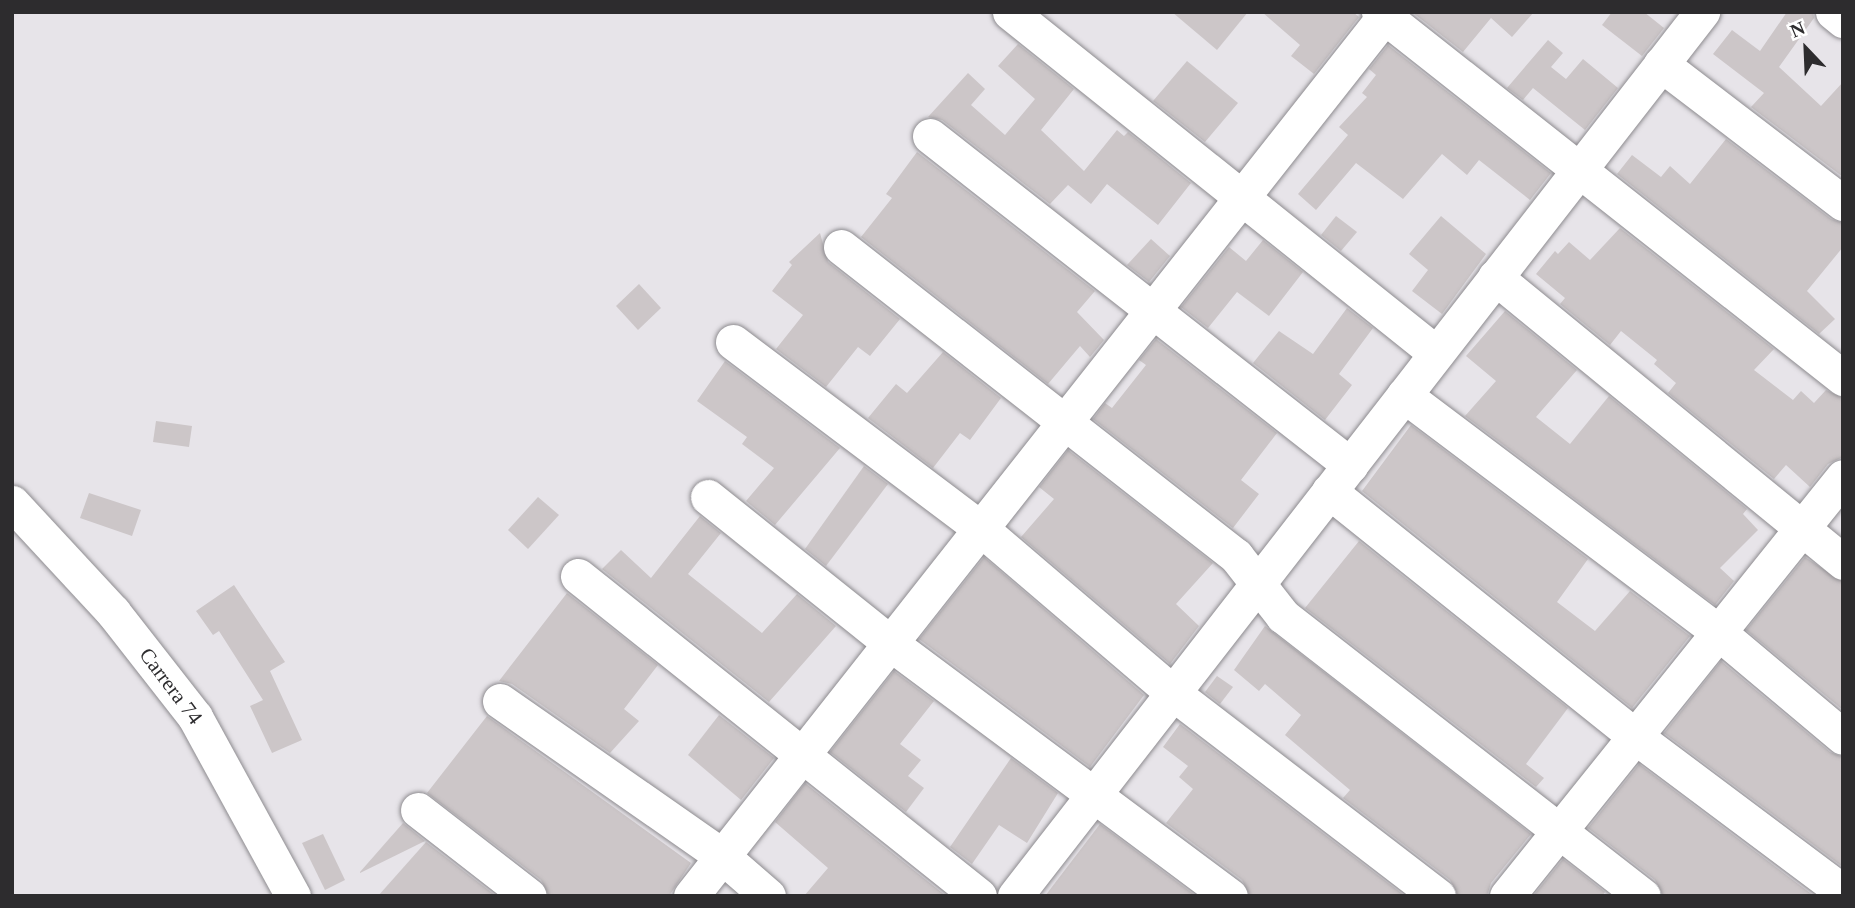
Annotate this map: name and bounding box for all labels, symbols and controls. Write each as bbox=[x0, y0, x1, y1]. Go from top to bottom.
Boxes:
north arrow bbox=[1771, 14, 1841, 84]
text: N bbox=[1787, 17, 1808, 42]
street label: Carrera 74 bbox=[134, 643, 208, 729]

